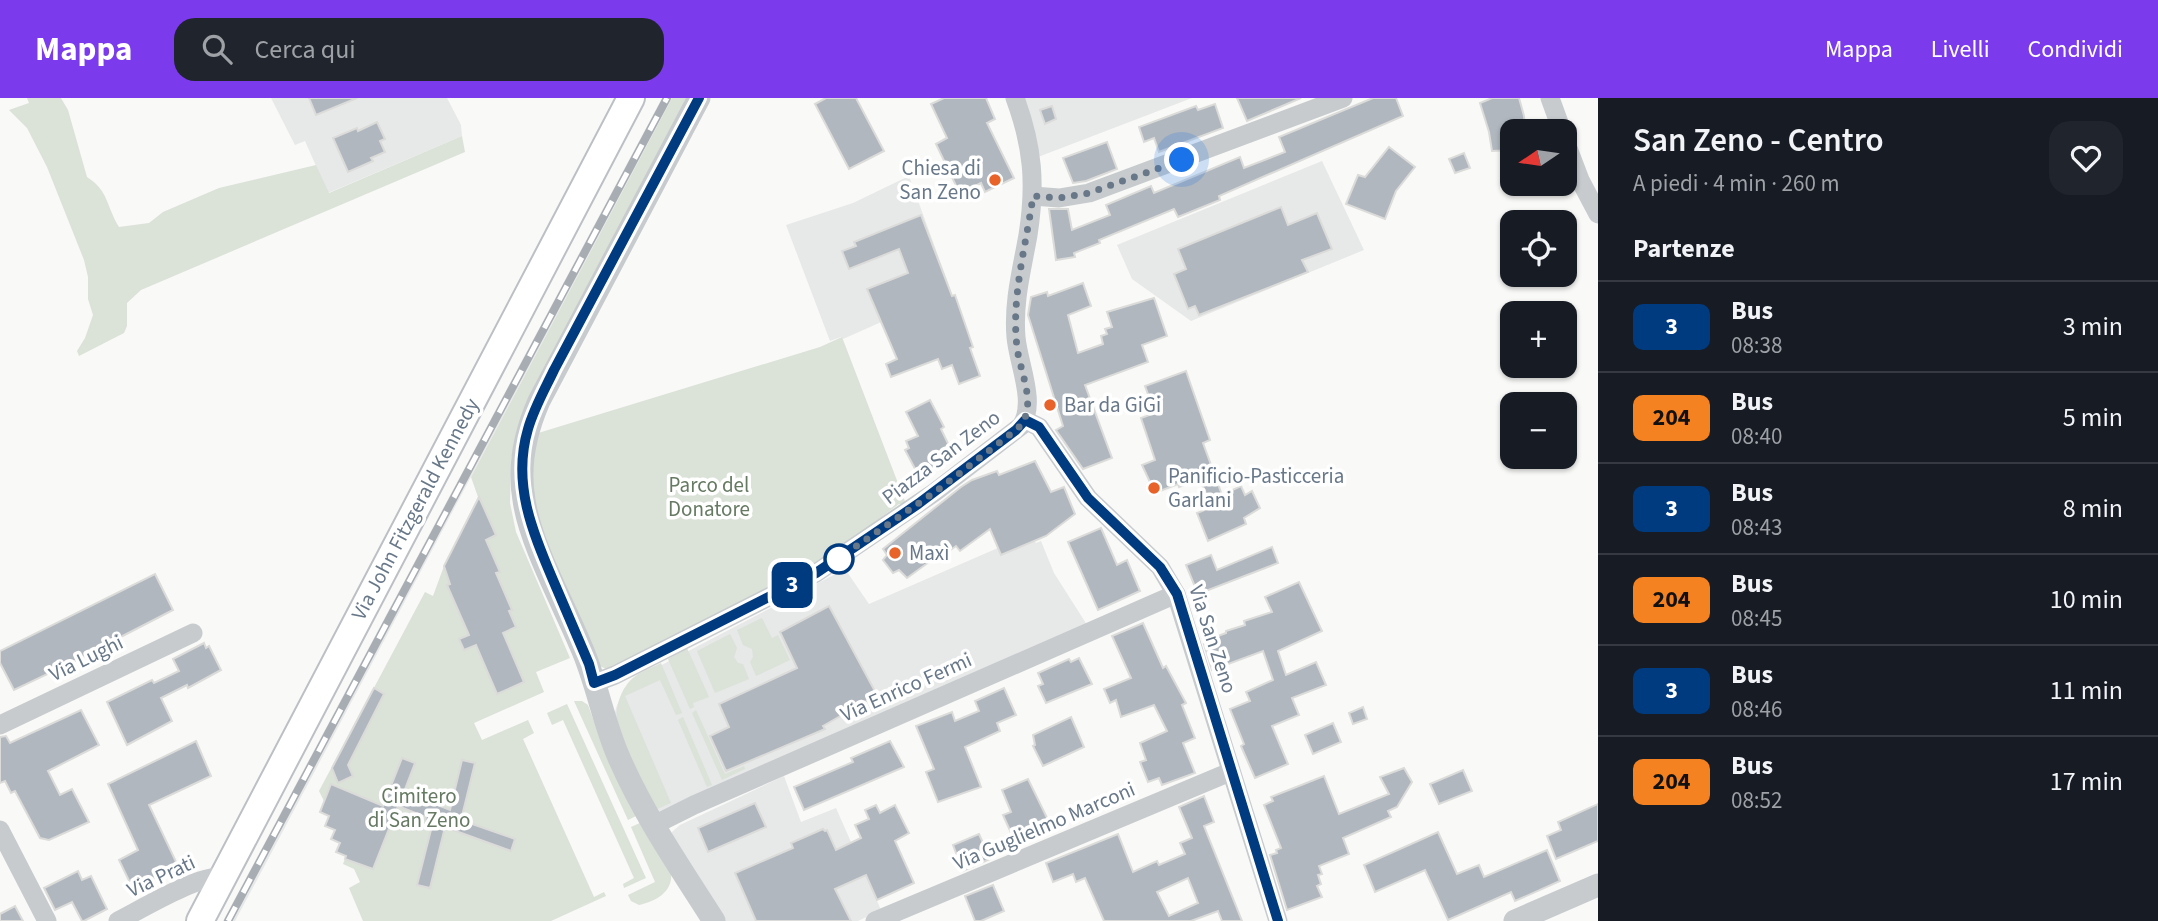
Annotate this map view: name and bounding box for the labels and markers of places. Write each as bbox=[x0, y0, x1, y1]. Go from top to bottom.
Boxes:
place label: Chiesa di San Zeno bbox=[899, 153, 981, 207]
marker: Chiesa di San Zeno bbox=[987, 172, 1003, 188]
place label: Bar da GiGi bbox=[1064, 390, 1161, 420]
marker: Bar da GiGi bbox=[1042, 397, 1058, 413]
place label: Panificio-Pasticceria Garlani bbox=[1168, 461, 1344, 515]
marker: Panificio-Pasticceria Garlani bbox=[1146, 480, 1162, 496]
place label: Maxì bbox=[909, 538, 949, 568]
unlabelled marker bbox=[824, 544, 854, 574]
marker: Maxì bbox=[887, 545, 903, 561]

